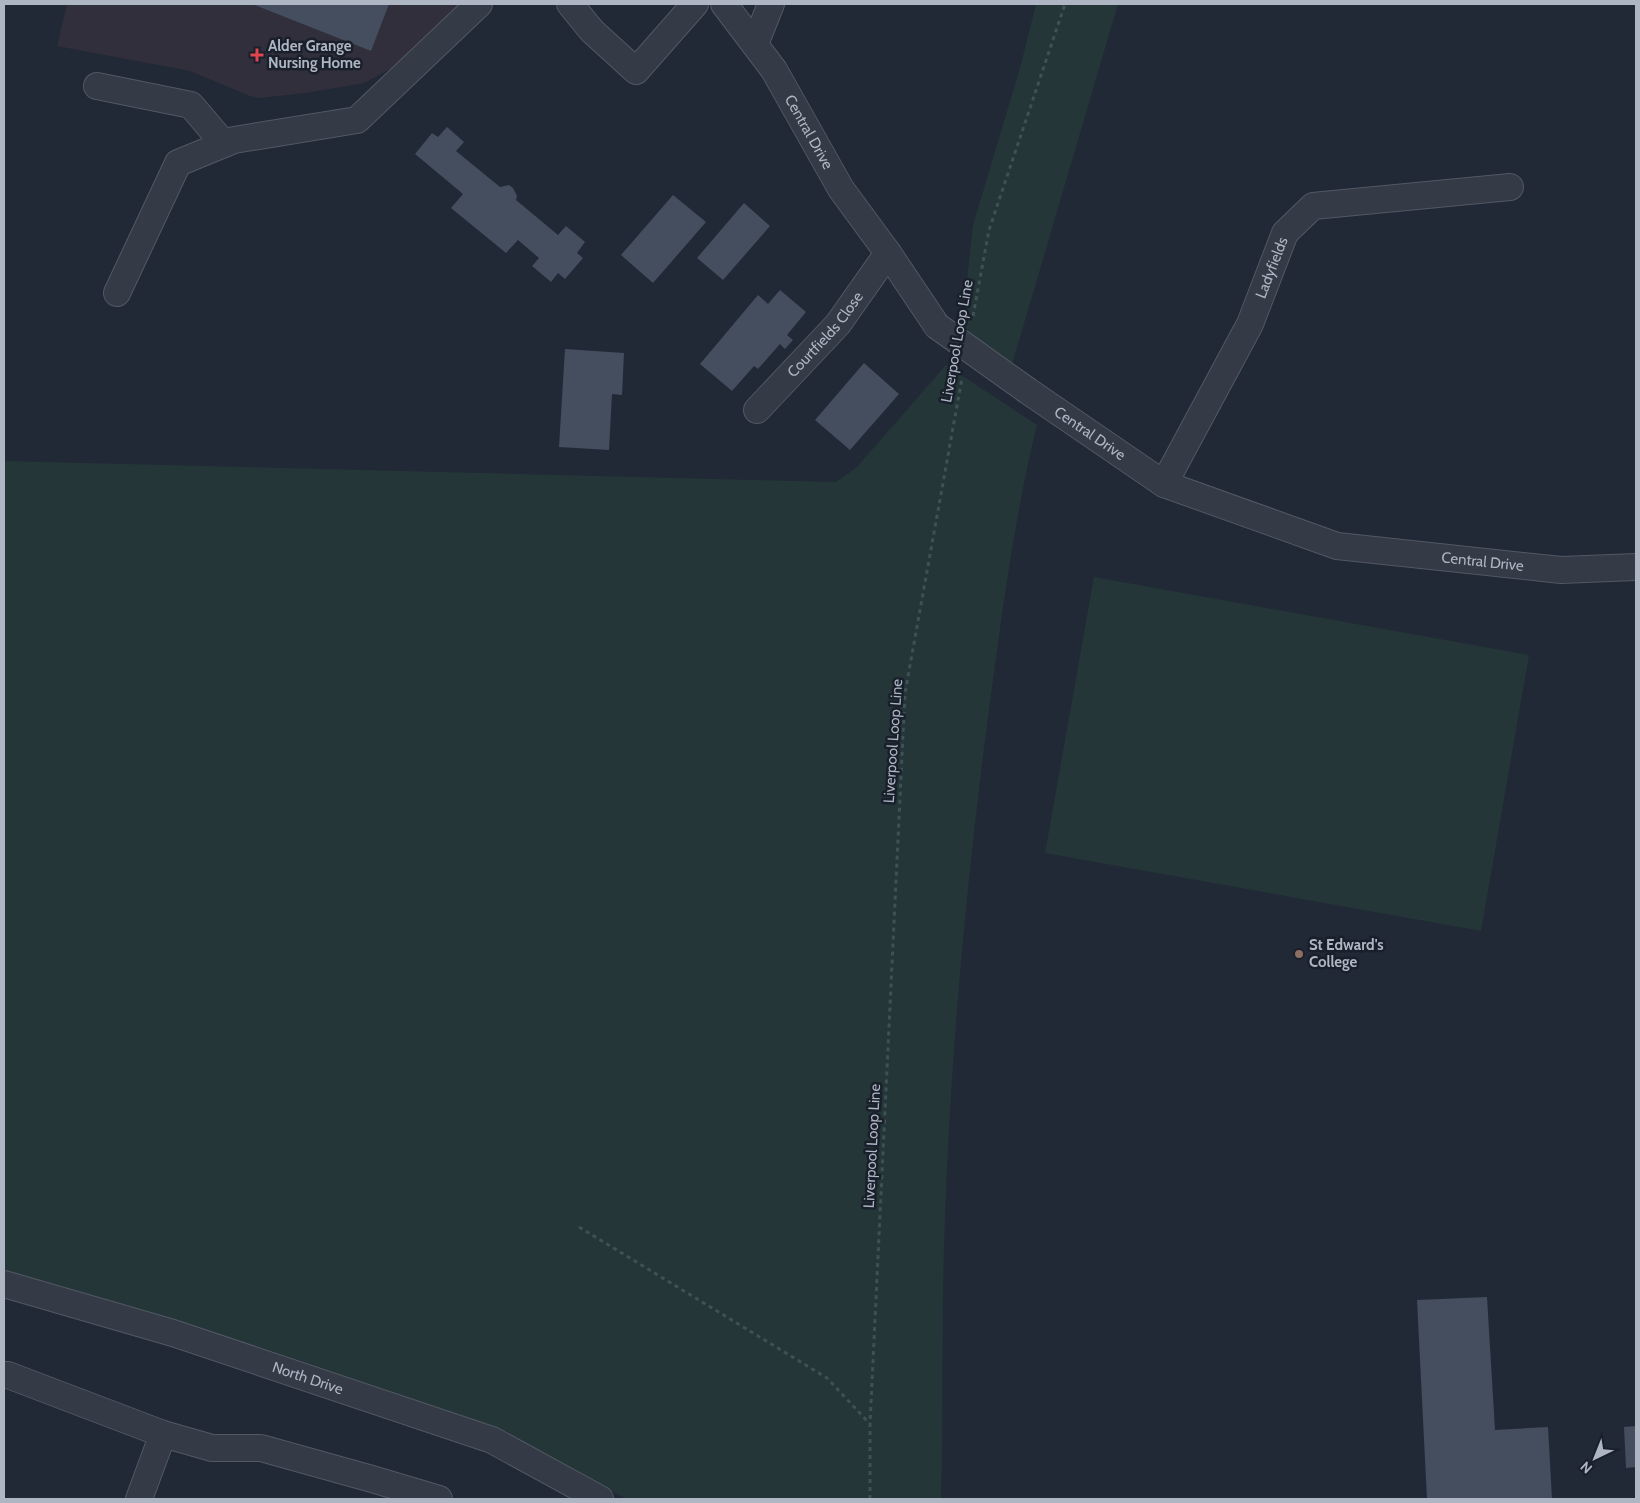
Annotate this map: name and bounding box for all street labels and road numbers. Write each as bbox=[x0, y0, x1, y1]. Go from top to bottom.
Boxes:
street label: Central Drive bbox=[781, 92, 837, 173]
street label: Ladyfields bbox=[1252, 234, 1292, 301]
street label: Liverpool Loop Line bbox=[937, 278, 977, 404]
street label: Courtfields Close bbox=[784, 288, 867, 381]
street label: Central Drive bbox=[1051, 403, 1129, 464]
street label: Central Drive bbox=[1441, 548, 1525, 575]
street label: Liverpool Loop Line bbox=[880, 678, 906, 804]
street label: Liverpool Loop Line bbox=[860, 1083, 884, 1209]
street label: North Drive bbox=[270, 1358, 346, 1399]

